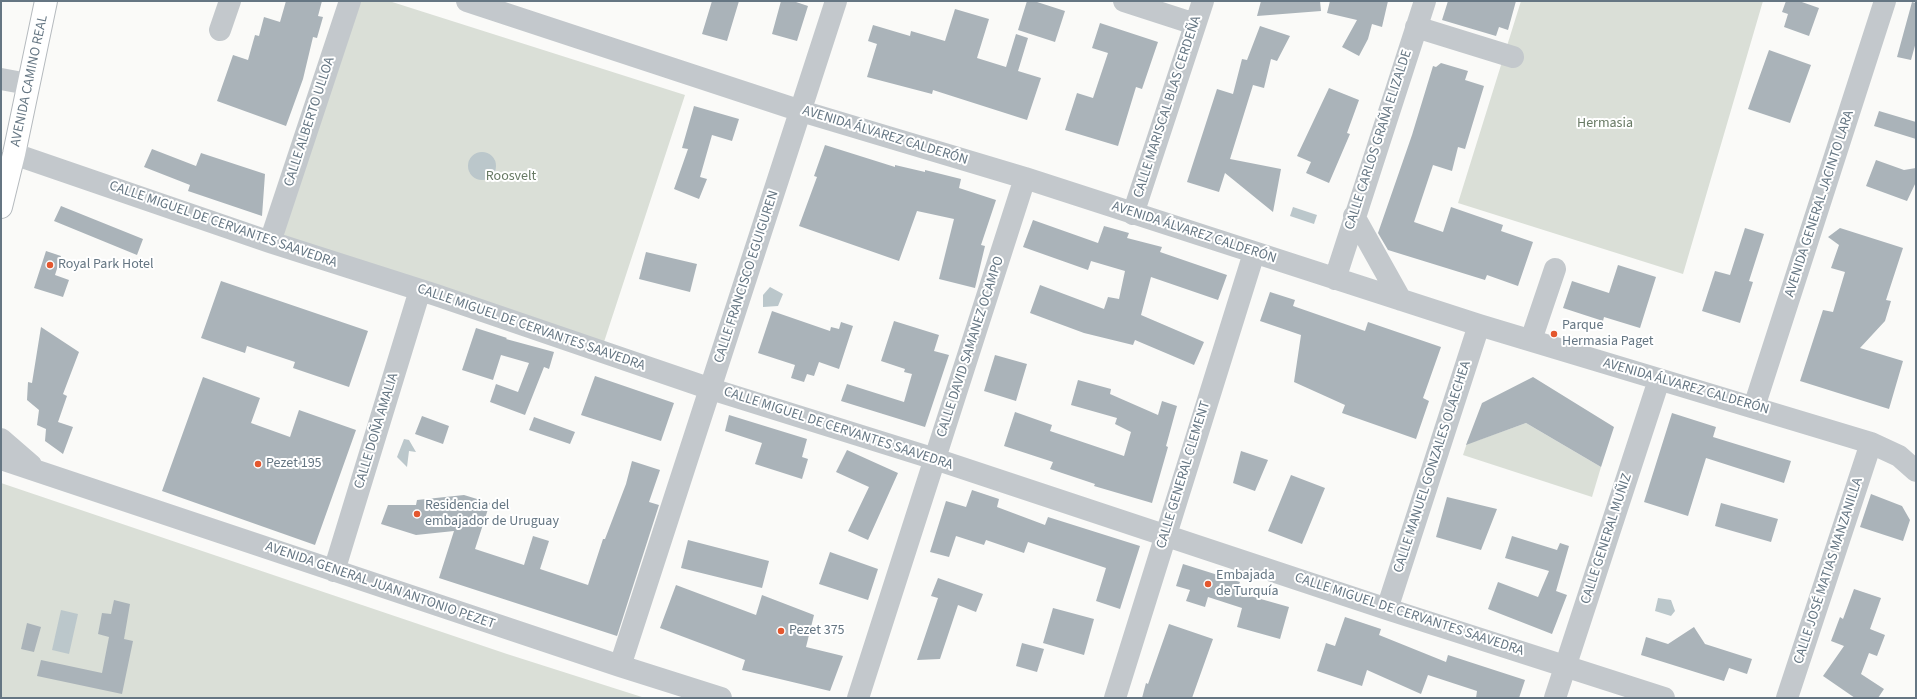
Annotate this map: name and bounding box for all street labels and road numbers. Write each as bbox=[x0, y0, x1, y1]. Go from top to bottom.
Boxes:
street label: AVENIDA CAMINO REAL bbox=[8, 14, 52, 148]
street label: CALLE MARISCAL BLAS CERDEÑA bbox=[1131, 14, 1205, 200]
street label: CALLE CARLOS GRAÑA ELIZALDE bbox=[1342, 48, 1416, 232]
street label: CALLE ALBERTO ULLOA bbox=[281, 55, 339, 189]
street label: AVENIDA ÁLVAREZ CALDERÓN bbox=[800, 103, 970, 169]
street label: AVENIDA GENERAL JACINTO LARA bbox=[1782, 109, 1858, 299]
street label: CALLE MIGUEL DE CERVANTES SAAVEDRA bbox=[107, 178, 339, 272]
street label: CALLE FRANCISCO EGUIGUREN bbox=[711, 189, 783, 365]
street label: AVENIDA ÁLVAREZ CALDERÓN bbox=[1110, 198, 1278, 268]
street label: CALLE DAVID SAMANEZ OCAMPO bbox=[934, 254, 1008, 440]
street label: CALLE MIGUEL DE CERVANTES SAAVEDRA bbox=[415, 281, 647, 375]
street label: AVENIDA ÁLVAREZ CALDERÓN bbox=[1601, 355, 1771, 419]
street label: CALLE MANUEL GONZALES OLAECHEA bbox=[1391, 359, 1475, 575]
street label: CALLE DOÑA AMALIA bbox=[351, 371, 403, 491]
street label: CALLE MIGUEL DE CERVANTES SAAVEDRA bbox=[721, 384, 955, 474]
street label: CALLE GENERAL CLEMENT bbox=[1154, 399, 1214, 551]
street label: CALLE GENERAL MUÑIZ bbox=[1578, 472, 1636, 606]
street label: CALLE JOSÉ MATIAS MANZANILLA bbox=[1791, 476, 1867, 666]
street label: AVENIDA GENERAL JUAN ANTONIO PEZET bbox=[263, 539, 497, 633]
street label: CALLE MIGUEL DE CERVANTES SAAVEDRA bbox=[1292, 570, 1526, 660]

